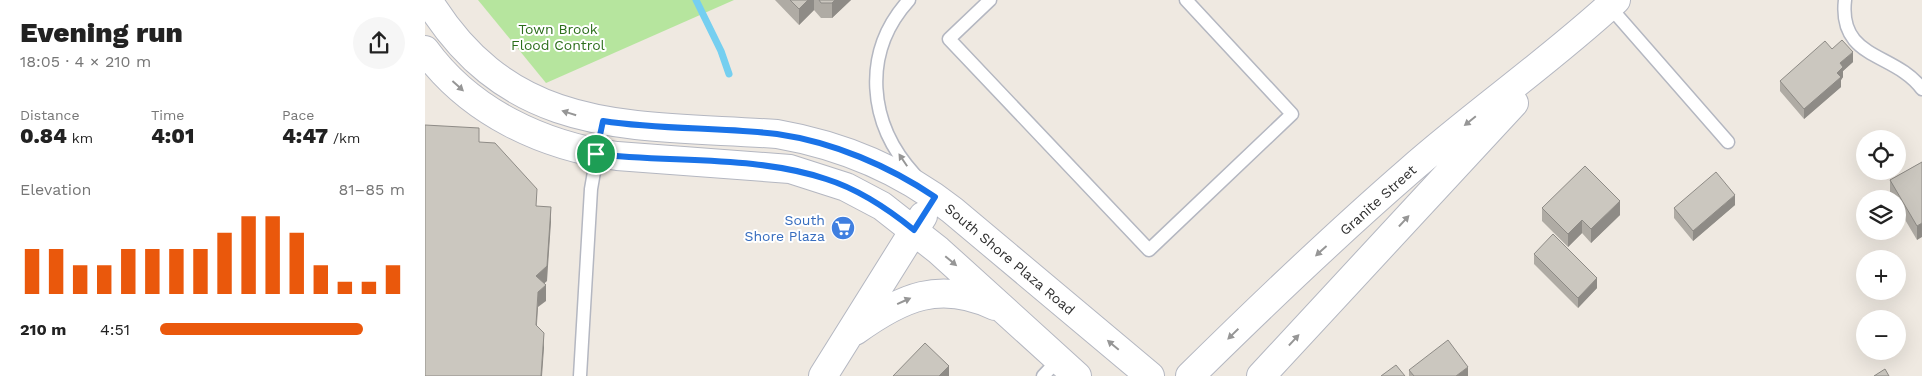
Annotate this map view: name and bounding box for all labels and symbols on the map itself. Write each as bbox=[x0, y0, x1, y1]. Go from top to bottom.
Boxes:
park label: Town Brook Flood Control bbox=[511, 21, 606, 53]
one-way arrow bbox=[451, 80, 463, 92]
one-way arrow bbox=[562, 109, 577, 117]
one-way arrow bbox=[1464, 115, 1477, 126]
pin bbox=[575, 133, 617, 175]
one-way arrow bbox=[898, 154, 908, 167]
street label: Granite Street bbox=[1337, 162, 1419, 238]
street label: South Shore Plaza Road bbox=[942, 200, 1078, 318]
place label: South Shore Plaza bbox=[744, 212, 825, 244]
supermarket icon: South Shore Plaza bbox=[830, 215, 856, 241]
one-way arrow bbox=[1399, 215, 1410, 228]
one-way arrow bbox=[1316, 245, 1328, 257]
one-way arrow bbox=[945, 255, 957, 267]
one-way arrow bbox=[897, 297, 911, 305]
one-way arrow bbox=[1227, 328, 1239, 340]
one-way arrow bbox=[1288, 335, 1300, 347]
one-way arrow bbox=[1106, 339, 1119, 350]

